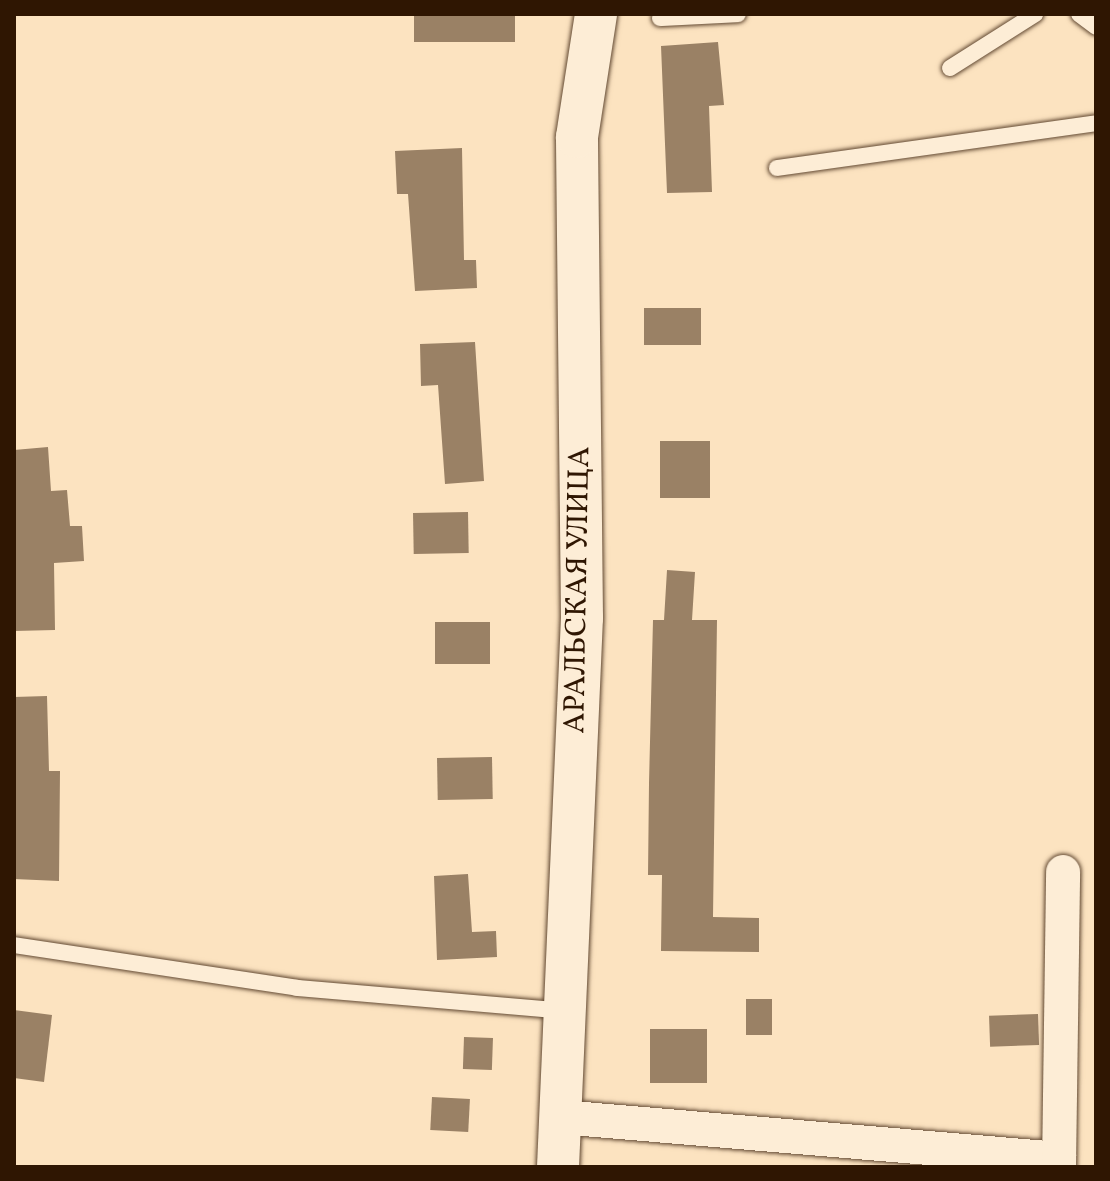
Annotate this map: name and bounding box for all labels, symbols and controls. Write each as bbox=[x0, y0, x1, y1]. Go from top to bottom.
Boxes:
street label: АРАЛЬСКАЯ УЛИЦА bbox=[557, 446, 599, 734]

